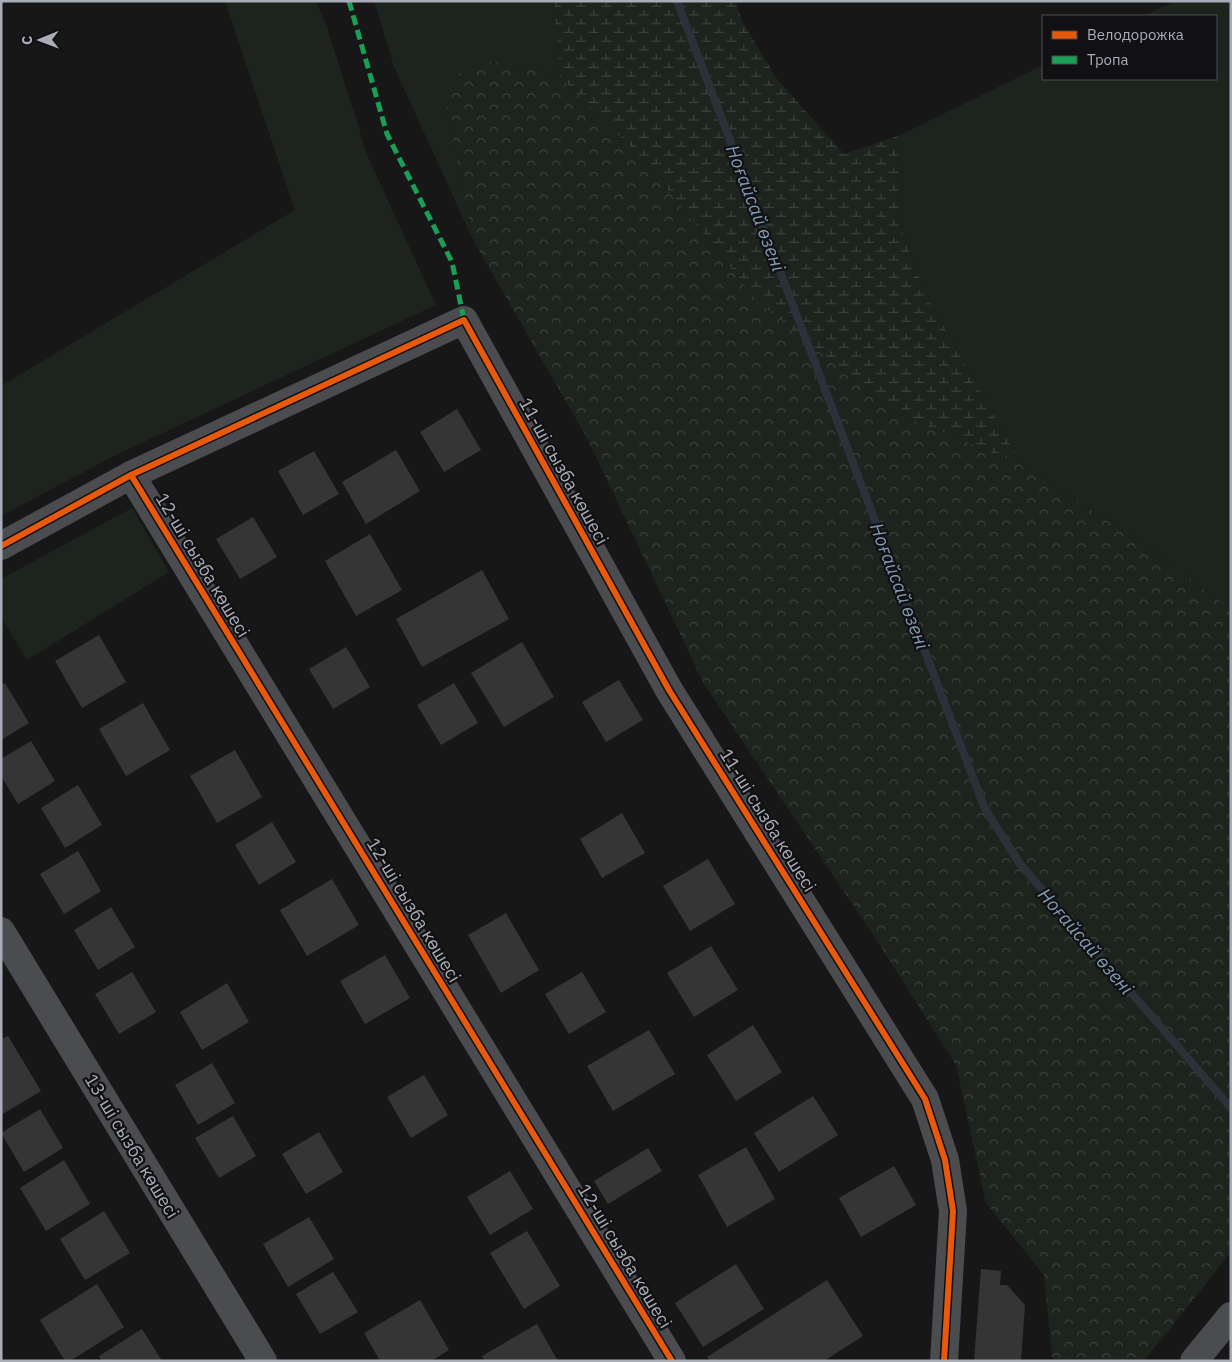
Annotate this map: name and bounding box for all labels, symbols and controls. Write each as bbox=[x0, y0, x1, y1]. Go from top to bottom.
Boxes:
north arrow bbox=[15, 15, 65, 65]
legend bbox=[1042, 15, 1217, 80]
text: Велодорожка bbox=[1087, 25, 1184, 44]
text: С bbox=[18, 36, 36, 45]
text: Тропа bbox=[1087, 50, 1129, 69]
water label: Ноғайсай өзені bbox=[721, 141, 792, 276]
street label: 11-ші сызба көшесі bbox=[514, 393, 614, 549]
street label: 12-ші сызба көшесі bbox=[151, 489, 255, 641]
water label: Ноғайсай өзені bbox=[865, 519, 936, 654]
street label: 11-ші сызба көшесі bbox=[715, 744, 821, 896]
street label: 12-ші сызба көшесі bbox=[362, 834, 466, 986]
water label: Ноғайсай өзені bbox=[1033, 883, 1140, 1000]
street label: 13-ші сызба көшесі bbox=[80, 1070, 184, 1222]
street label: 12-ші сызба көшесі bbox=[573, 1180, 677, 1332]

